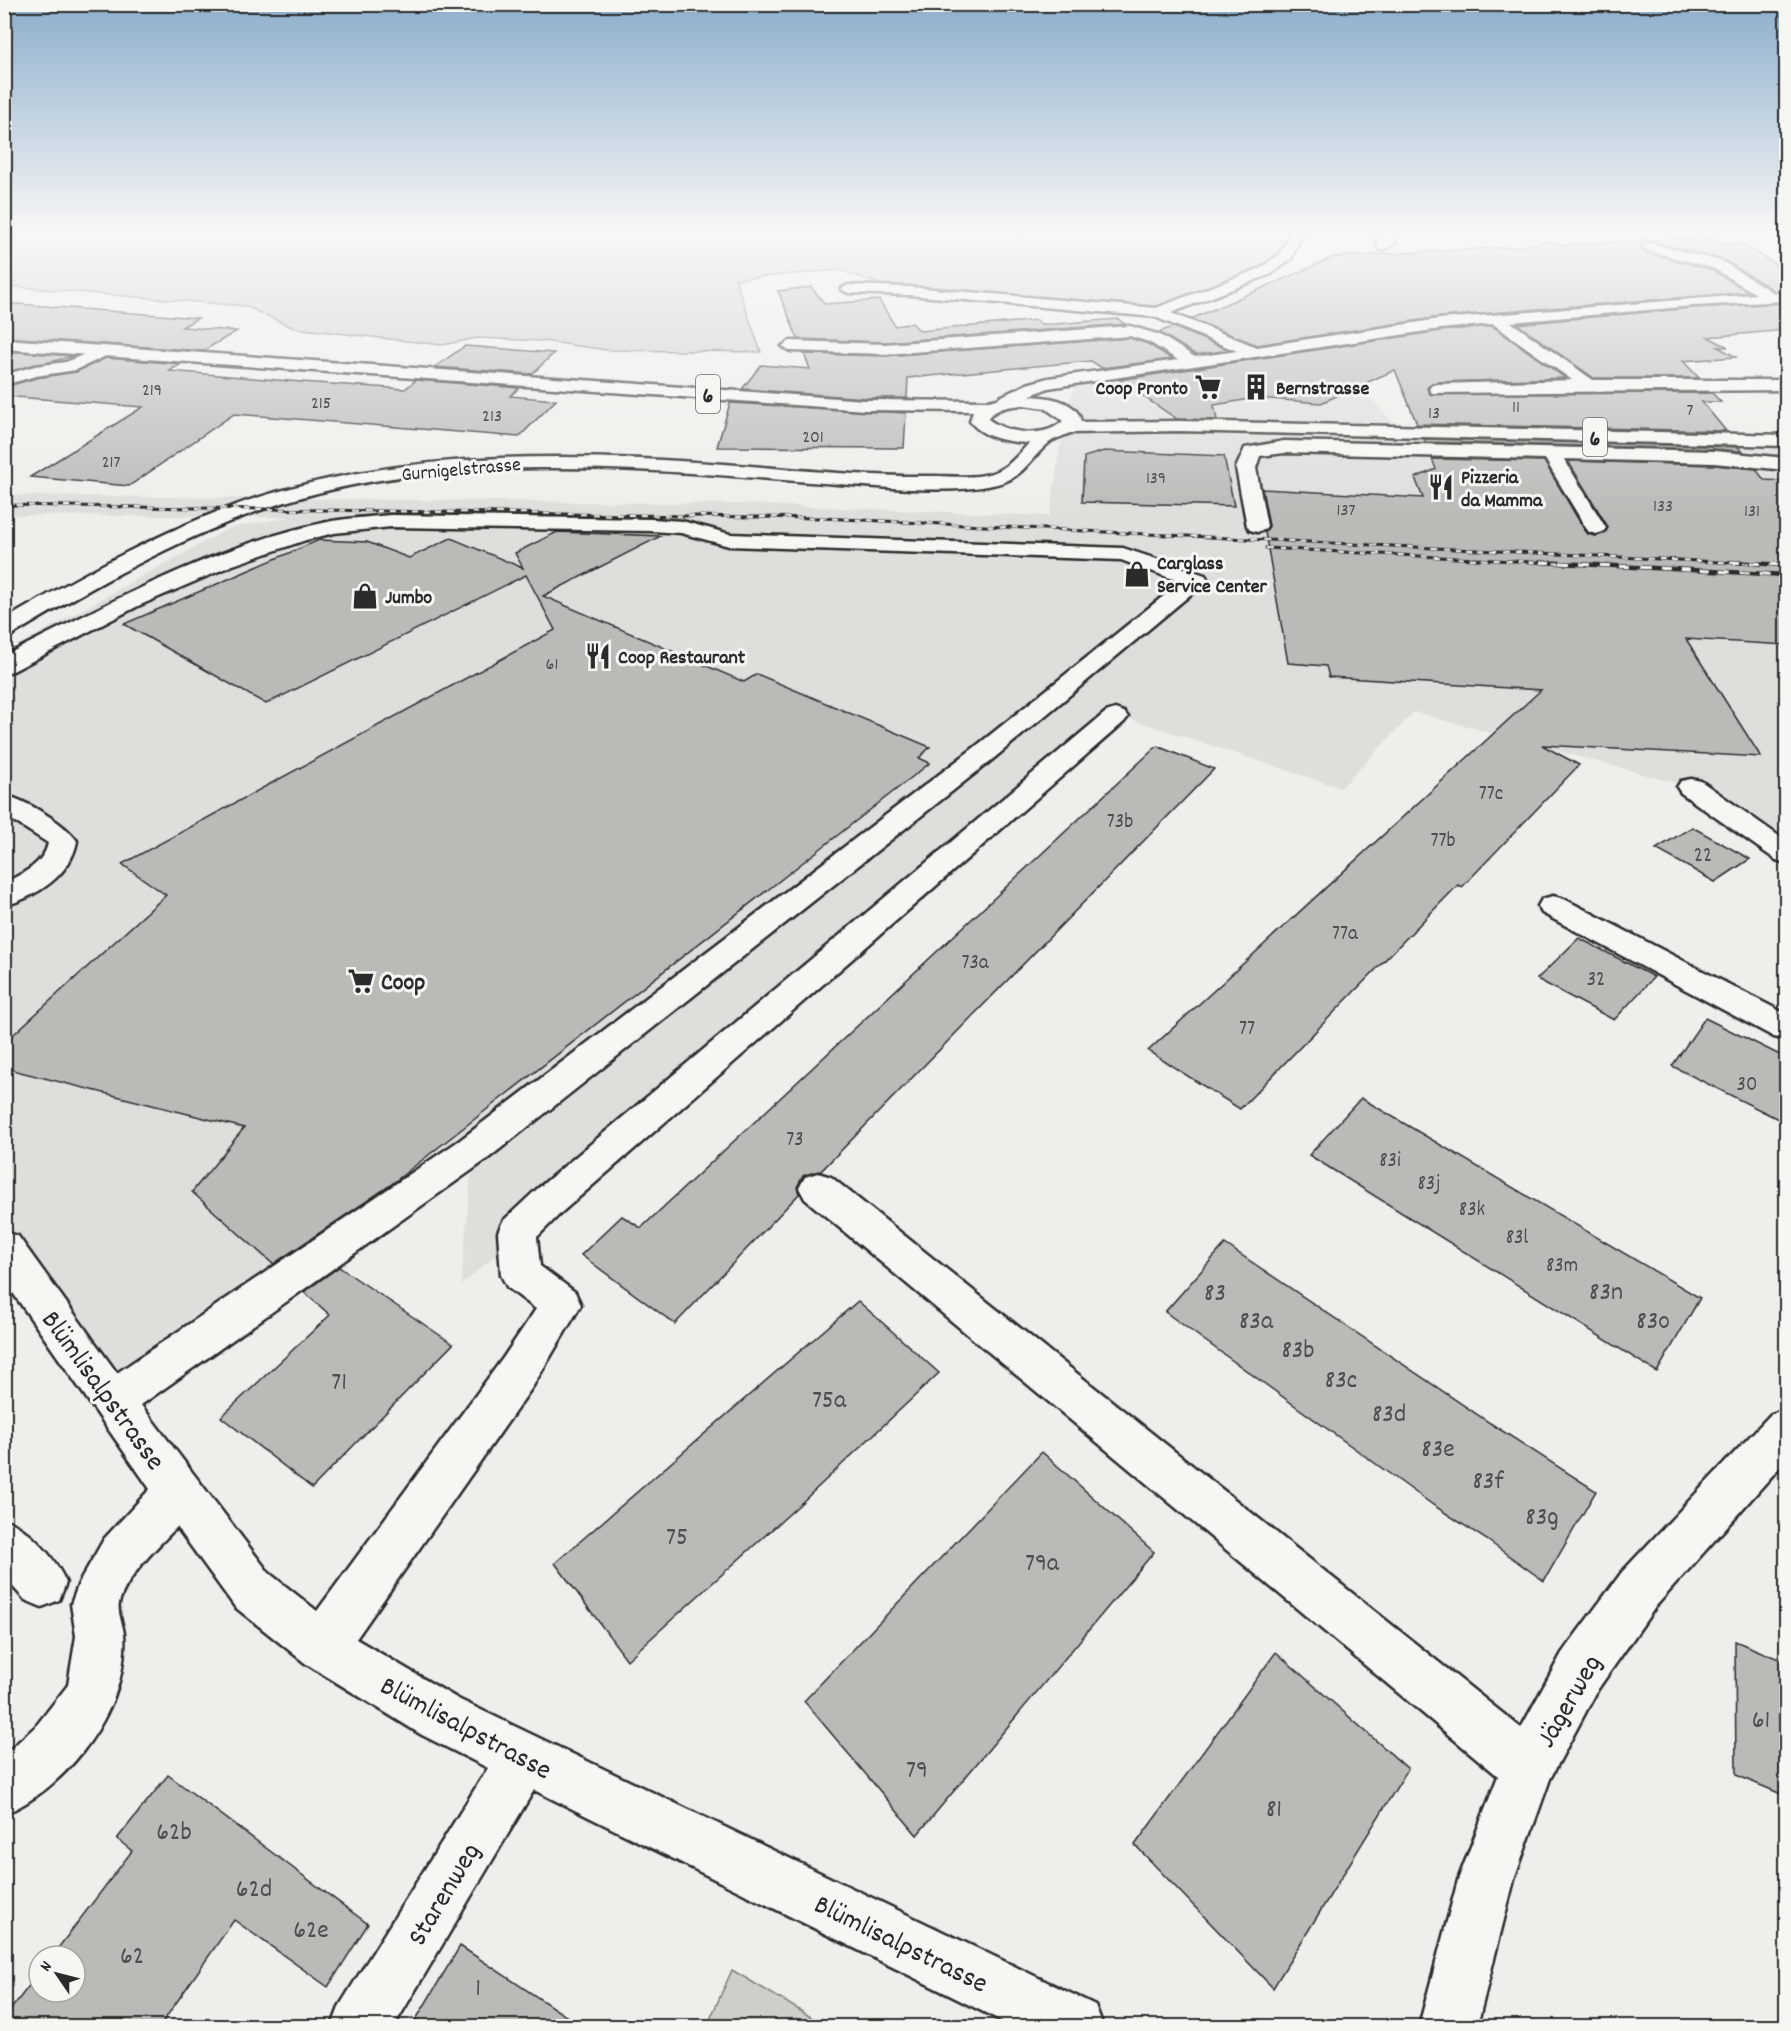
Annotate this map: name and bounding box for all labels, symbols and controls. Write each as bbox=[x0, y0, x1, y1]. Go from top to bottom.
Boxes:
supermarket icon: Coop Pronto bbox=[1193, 372, 1223, 402]
building icon: Bernstrasse bbox=[1241, 372, 1271, 402]
road number: 6 bbox=[696, 375, 720, 413]
place label: Coop Pronto bbox=[1096, 376, 1188, 404]
place label: Bernstrasse bbox=[1276, 376, 1369, 404]
house number: 219 bbox=[142, 379, 162, 404]
house number: 215 bbox=[311, 392, 331, 417]
house number: 11 bbox=[1512, 396, 1520, 421]
house number: 7 bbox=[1687, 399, 1694, 424]
house number: 13 bbox=[1428, 402, 1440, 427]
house number: 213 bbox=[482, 405, 502, 430]
road number: 6 bbox=[1583, 418, 1607, 456]
house number: 201 bbox=[802, 426, 824, 451]
house number: 217 bbox=[102, 451, 120, 476]
street label: Gurnigelstrasse bbox=[400, 452, 522, 490]
place label: Pizzeria da Mamma bbox=[1461, 465, 1543, 516]
house number: 139 bbox=[1146, 467, 1166, 492]
restaurant icon: Pizzeria da Mamma bbox=[1426, 472, 1456, 502]
house number: 133 bbox=[1653, 495, 1673, 520]
house number: 137 bbox=[1337, 499, 1356, 524]
house number: 131 bbox=[1744, 500, 1760, 525]
place label: Carglass Service Center bbox=[1157, 551, 1268, 602]
shop icon: Carglass Service Center bbox=[1122, 559, 1152, 589]
shop icon: Jumbo bbox=[350, 581, 380, 611]
place label: Jumbo bbox=[385, 585, 432, 613]
restaurant icon: Coop Restaurant bbox=[583, 641, 613, 671]
place label: Coop Restaurant bbox=[618, 645, 746, 673]
house number: 61 bbox=[546, 653, 558, 678]
house number: 77c bbox=[1479, 780, 1503, 810]
house number: 73b bbox=[1107, 808, 1133, 838]
house number: 77b bbox=[1430, 827, 1456, 857]
house number: 22 bbox=[1694, 842, 1712, 872]
house number: 77a bbox=[1332, 920, 1359, 950]
house number: 73a bbox=[961, 949, 990, 979]
supermarket icon: Coop bbox=[346, 966, 376, 996]
house number: 32 bbox=[1587, 966, 1605, 996]
place label: Coop bbox=[381, 967, 425, 1001]
house number: 77 bbox=[1239, 1015, 1255, 1045]
house number: 30 bbox=[1737, 1071, 1757, 1101]
house number: 73 bbox=[786, 1126, 804, 1156]
house number: 83i bbox=[1379, 1147, 1401, 1177]
house number: 83j bbox=[1417, 1170, 1441, 1200]
house number: 83k bbox=[1459, 1196, 1485, 1226]
house number: 83l bbox=[1506, 1224, 1528, 1254]
house number: 83m bbox=[1546, 1252, 1578, 1282]
house number: 83n bbox=[1589, 1275, 1623, 1312]
house number: 83 bbox=[1204, 1276, 1226, 1313]
street label: Blümlisalpstrasse bbox=[29, 1304, 173, 1480]
house number: 83a bbox=[1239, 1304, 1274, 1341]
house number: 83o bbox=[1636, 1304, 1670, 1341]
house number: 83b bbox=[1281, 1333, 1315, 1370]
house number: 83c bbox=[1325, 1363, 1357, 1400]
house number: 71 bbox=[331, 1365, 347, 1402]
house number: 75a bbox=[812, 1383, 847, 1420]
house number: 83d bbox=[1372, 1397, 1406, 1434]
house number: 83e bbox=[1421, 1432, 1455, 1469]
house number: 83f bbox=[1472, 1464, 1504, 1501]
house number: 83g bbox=[1525, 1500, 1559, 1537]
house number: 75 bbox=[666, 1520, 688, 1557]
house number: 79a bbox=[1025, 1546, 1060, 1583]
street label: Jägerweg bbox=[1529, 1648, 1614, 1757]
street label: Blümlisalpstrasse bbox=[372, 1668, 558, 1792]
house number: 61 bbox=[1752, 1703, 1770, 1740]
house number: 79 bbox=[906, 1753, 928, 1790]
house number: 81 bbox=[1266, 1792, 1282, 1829]
house number: 62b bbox=[156, 1815, 192, 1852]
street label: Starenweg bbox=[400, 1836, 493, 1955]
house number: 62d bbox=[236, 1872, 272, 1909]
street label: Blümlisalpstrasse bbox=[806, 1887, 994, 2006]
house number: 62e bbox=[293, 1913, 329, 1950]
house number: 62 bbox=[120, 1939, 144, 1976]
north arrow bbox=[27, 1944, 87, 2004]
text: N bbox=[35, 1957, 59, 1977]
house number: 1 bbox=[475, 1971, 481, 2008]

